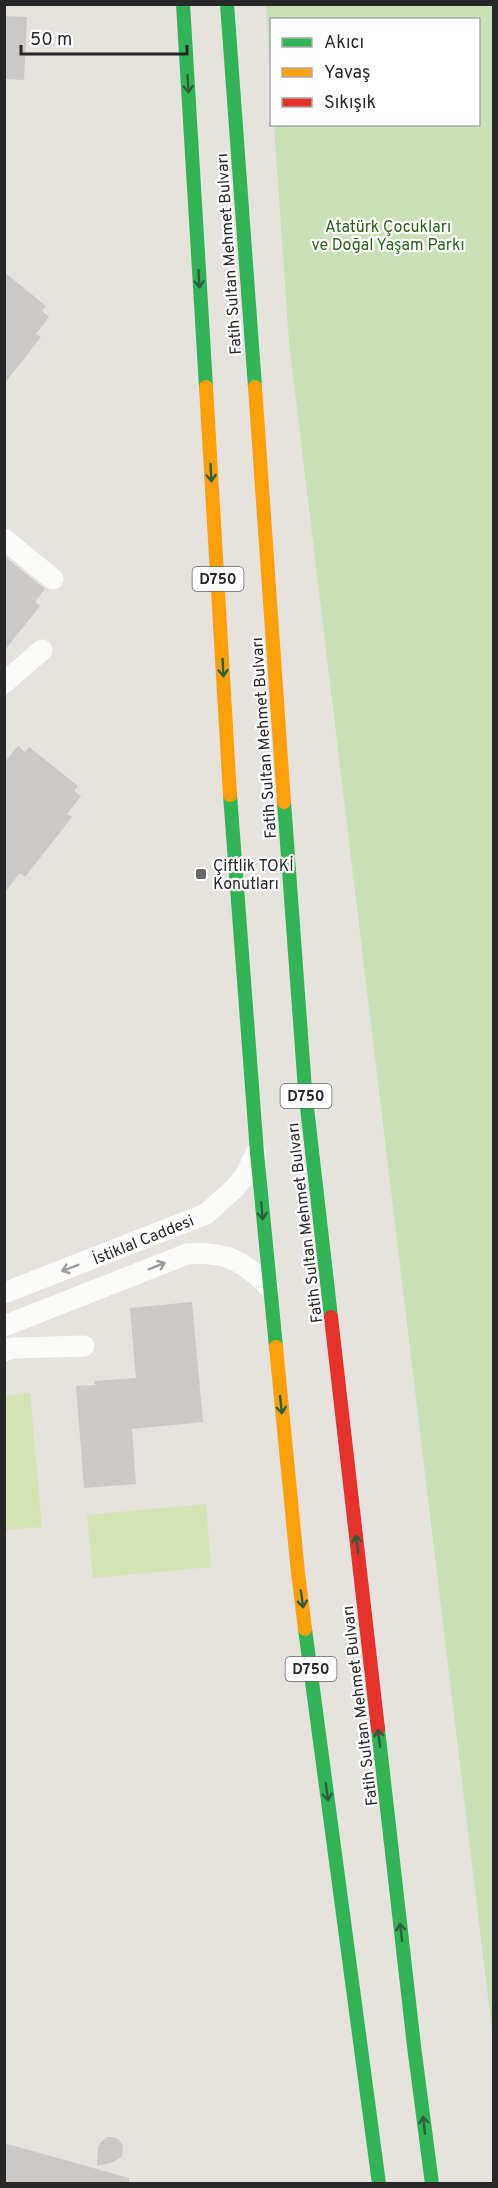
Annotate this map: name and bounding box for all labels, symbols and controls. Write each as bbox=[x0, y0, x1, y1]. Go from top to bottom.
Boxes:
scale bar bbox=[21, 18, 188, 56]
legend bbox=[270, 18, 480, 126]
text: 50 m bbox=[30, 29, 72, 52]
text: Akıcı bbox=[324, 32, 364, 55]
text: Yavaş bbox=[324, 62, 370, 85]
one-way arrow bbox=[182, 73, 193, 93]
text: Sıkışık bbox=[324, 92, 376, 115]
street label: Fatih Sultan Mehmet Bulvarı bbox=[213, 153, 247, 355]
park label: Atatürk Çocukları ve Doğal Yaşam Parkı bbox=[311, 218, 465, 256]
one-way arrow bbox=[194, 268, 205, 288]
one-way arrow bbox=[206, 463, 217, 483]
road number: D750 bbox=[192, 567, 244, 591]
street label: Fatih Sultan Mehmet Bulvarı bbox=[248, 637, 282, 839]
one-way arrow bbox=[218, 657, 229, 677]
place label: Çiftlik TOKİ Konutları bbox=[213, 856, 294, 895]
marker: Çiftlik TOKİ Konutları bbox=[194, 867, 208, 881]
road number: D750 bbox=[280, 1084, 332, 1108]
street label: Fatih Sultan Mehmet Bulvarı bbox=[284, 1121, 328, 1324]
one-way arrow bbox=[257, 1201, 268, 1221]
street label: İstiklal Caddesi bbox=[90, 1211, 197, 1270]
one-way arrow bbox=[147, 1260, 165, 1271]
one-way arrow bbox=[61, 1263, 80, 1274]
one-way arrow bbox=[276, 1395, 287, 1415]
one-way arrow bbox=[351, 1535, 362, 1555]
one-way arrow bbox=[296, 1589, 307, 1609]
street label: Fatih Sultan Mehmet Bulvarı bbox=[339, 1604, 383, 1807]
road number: D750 bbox=[286, 1657, 336, 1681]
one-way arrow bbox=[373, 1729, 384, 1749]
one-way arrow bbox=[322, 1782, 333, 1802]
one-way arrow bbox=[395, 1922, 406, 1942]
one-way arrow bbox=[419, 2116, 430, 2136]

